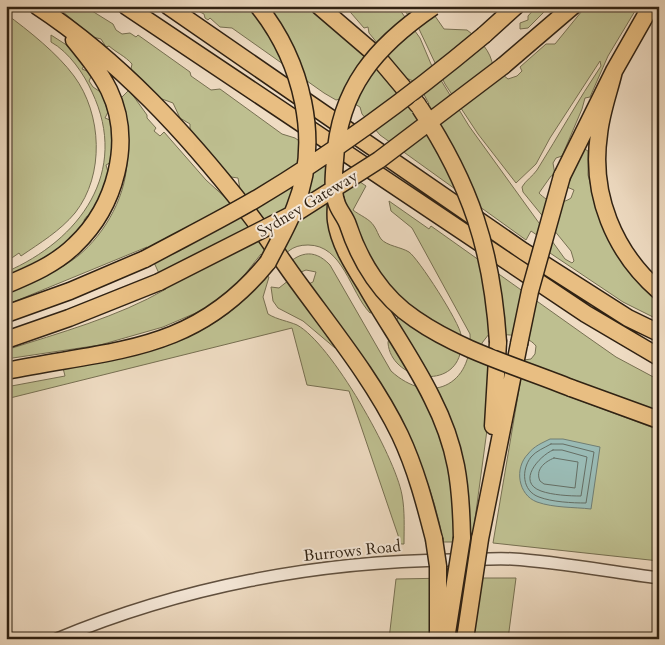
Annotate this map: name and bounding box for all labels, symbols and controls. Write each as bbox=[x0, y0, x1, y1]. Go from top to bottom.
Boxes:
street label: Sydney Gateway bbox=[253, 165, 363, 243]
street label: Burrows Road bbox=[302, 535, 402, 567]

